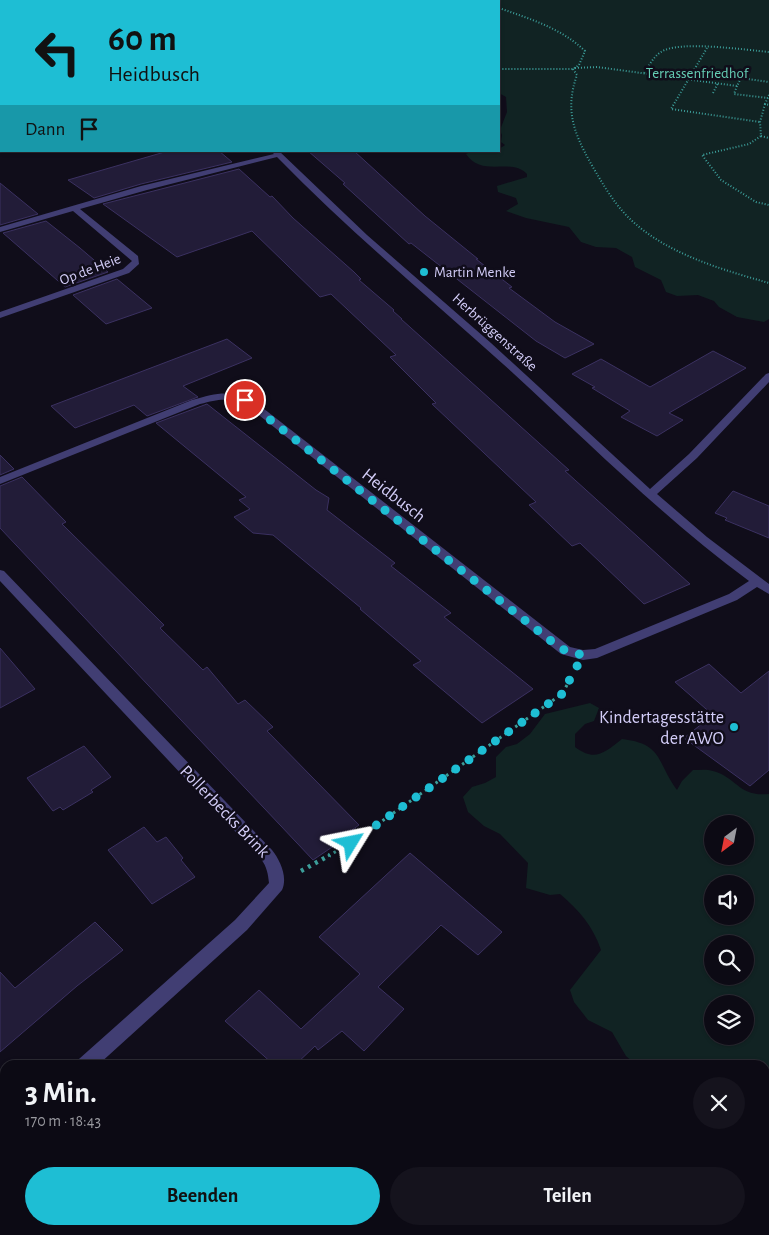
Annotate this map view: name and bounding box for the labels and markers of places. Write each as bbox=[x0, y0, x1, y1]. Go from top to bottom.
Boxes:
place label: Martin Menke bbox=[434, 265, 516, 280]
marker: Martin Menke bbox=[418, 266, 430, 278]
pin bbox=[224, 379, 266, 421]
place label: Kindertagesstätte der AWO bbox=[599, 709, 724, 748]
marker: Kindertagesstätte der AWO bbox=[728, 721, 740, 733]

